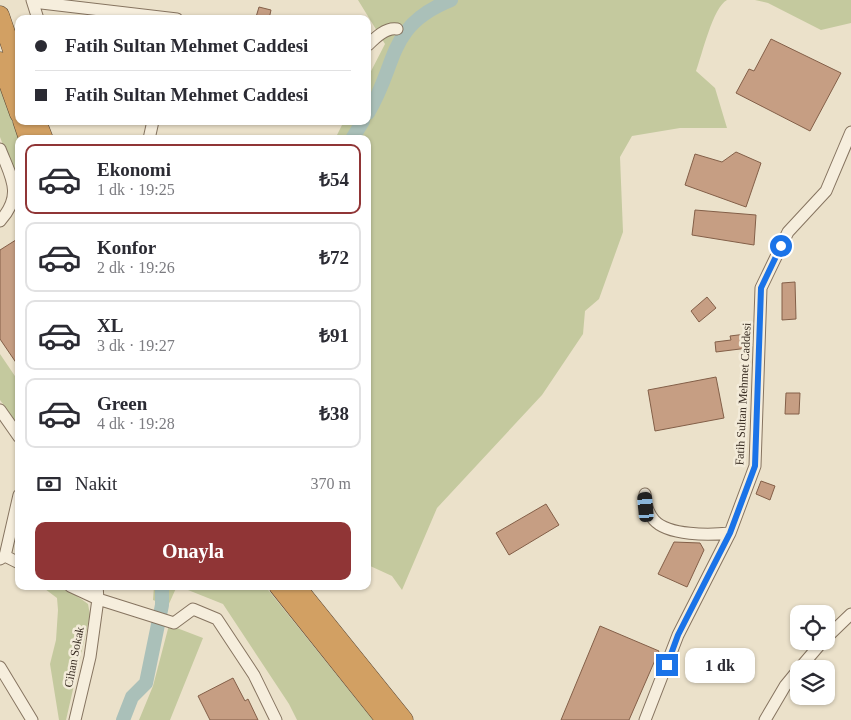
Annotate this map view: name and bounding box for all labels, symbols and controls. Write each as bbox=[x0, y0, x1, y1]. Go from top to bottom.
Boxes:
text: Fatih Sultan Mehmet Caddesi bbox=[65, 35, 308, 56]
text: Fatih Sultan Mehmet Caddesi bbox=[65, 84, 308, 105]
icon: car bbox=[37, 157, 82, 202]
text: Ekonomi bbox=[97, 159, 171, 180]
text: ₺54 bbox=[319, 169, 349, 190]
text: 1 dk · 19:25 bbox=[97, 181, 175, 198]
icon: car bbox=[37, 235, 82, 280]
route start bbox=[770, 235, 792, 257]
text: Konfor bbox=[97, 237, 156, 258]
text: ₺72 bbox=[319, 247, 349, 268]
text: 2 dk · 19:26 bbox=[97, 259, 175, 276]
icon: car bbox=[37, 313, 82, 358]
text: XL bbox=[97, 315, 123, 336]
street label: Fatih Sultan Mehmet Caddesi bbox=[732, 322, 754, 466]
text: ₺91 bbox=[319, 325, 349, 346]
text: 3 dk · 19:27 bbox=[97, 337, 175, 354]
icon: car bbox=[37, 391, 82, 436]
text: Green bbox=[97, 393, 147, 414]
text: ₺38 bbox=[319, 403, 349, 424]
text: 4 dk · 19:28 bbox=[97, 415, 175, 432]
icon: cash bbox=[35, 470, 63, 498]
text: Nakit bbox=[75, 473, 117, 494]
text: 370 m bbox=[311, 475, 351, 492]
car bbox=[637, 491, 654, 523]
button: Onayla bbox=[35, 522, 351, 580]
map controls bbox=[790, 605, 835, 705]
button: locate bbox=[790, 605, 835, 650]
street label: Cihan Sokak bbox=[61, 625, 87, 689]
callout: 1 dk bbox=[684, 648, 754, 682]
route end bbox=[656, 654, 678, 676]
text: 1 dk bbox=[705, 657, 735, 674]
button: layers bbox=[790, 660, 835, 705]

